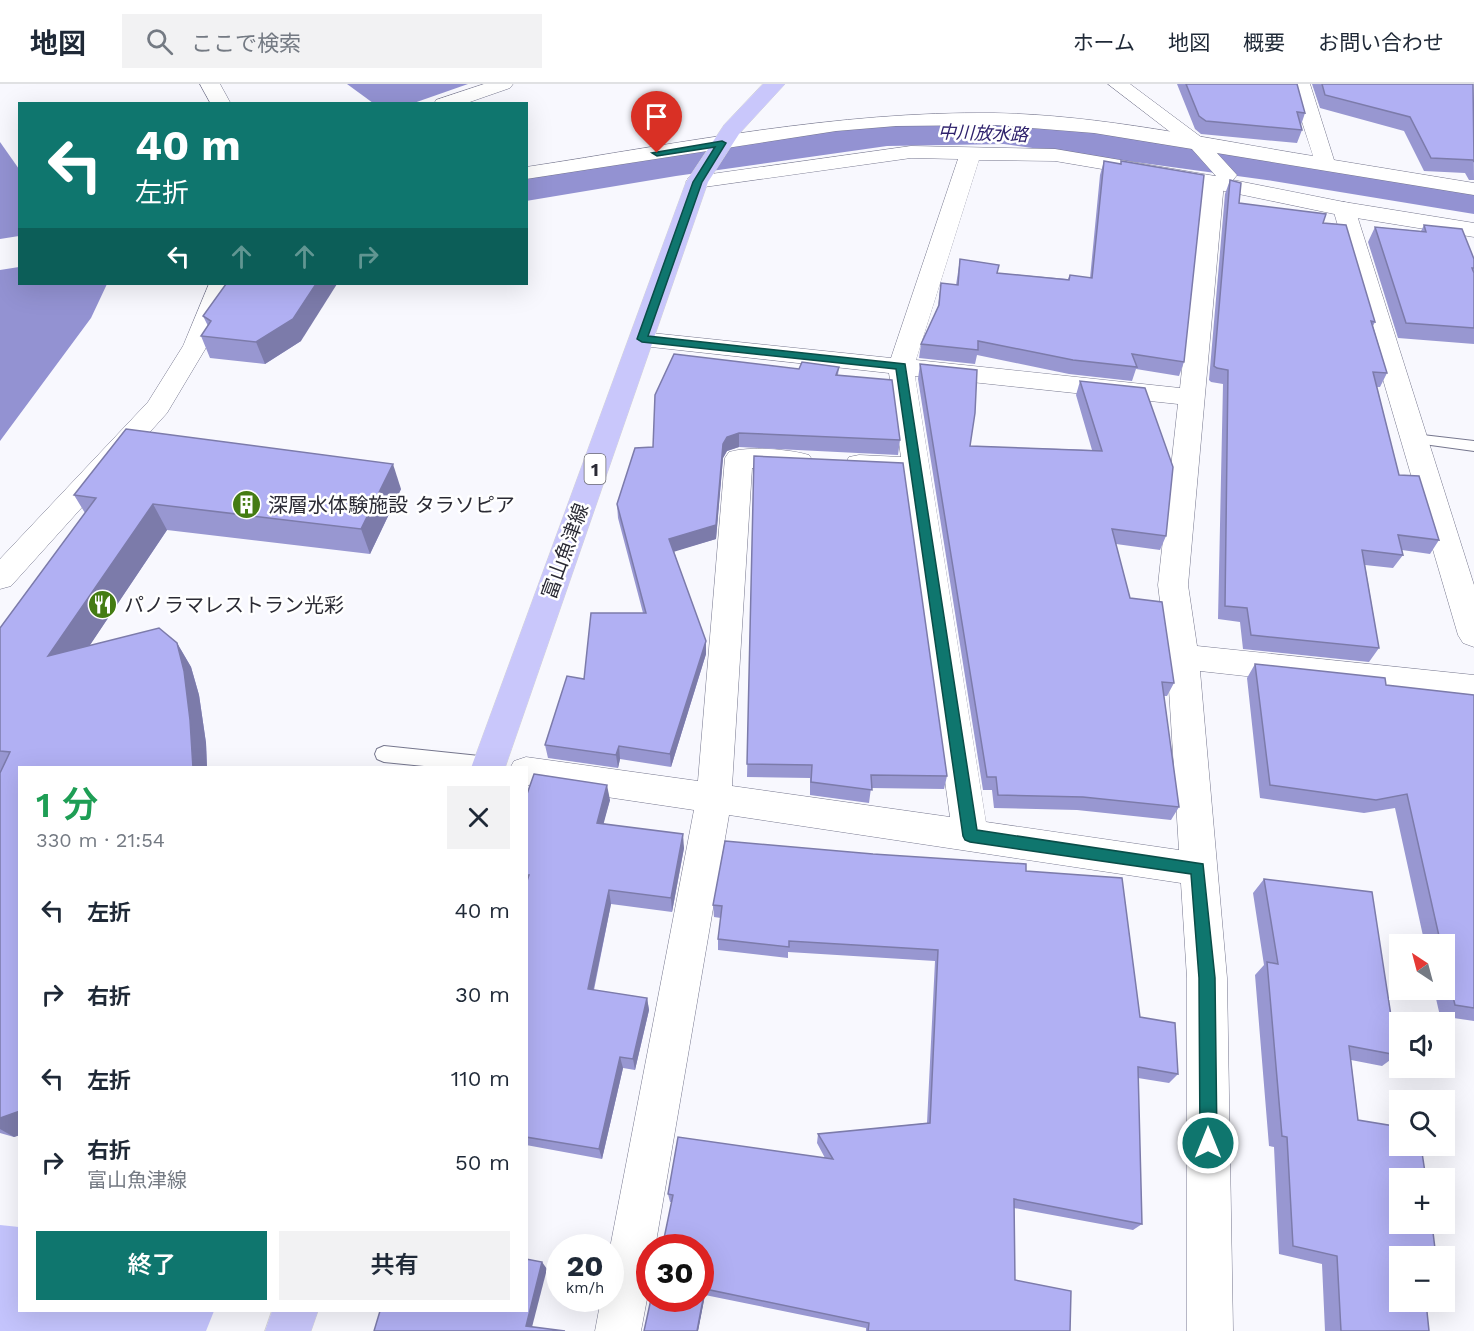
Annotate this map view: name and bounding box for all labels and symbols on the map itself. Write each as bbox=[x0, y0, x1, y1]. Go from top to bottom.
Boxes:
pin bbox=[631, 91, 682, 153]
water label: 中川放水路 bbox=[938, 121, 1030, 145]
road number: 1 bbox=[584, 454, 606, 484]
building icon: 深層水体験施設 タラソピア bbox=[231, 489, 263, 521]
place label: 深層水体験施設 タラソピア bbox=[268, 493, 515, 517]
street label: 富山魚津線 bbox=[537, 500, 593, 602]
restaurant icon: パノラマレストラン光彩 bbox=[87, 589, 119, 621]
place label: パノラマレストラン光彩 bbox=[124, 593, 344, 617]
north arrow bbox=[1389, 934, 1455, 1000]
position arrow bbox=[1176, 1111, 1240, 1175]
speed limit sign: 30 bbox=[636, 1234, 714, 1312]

